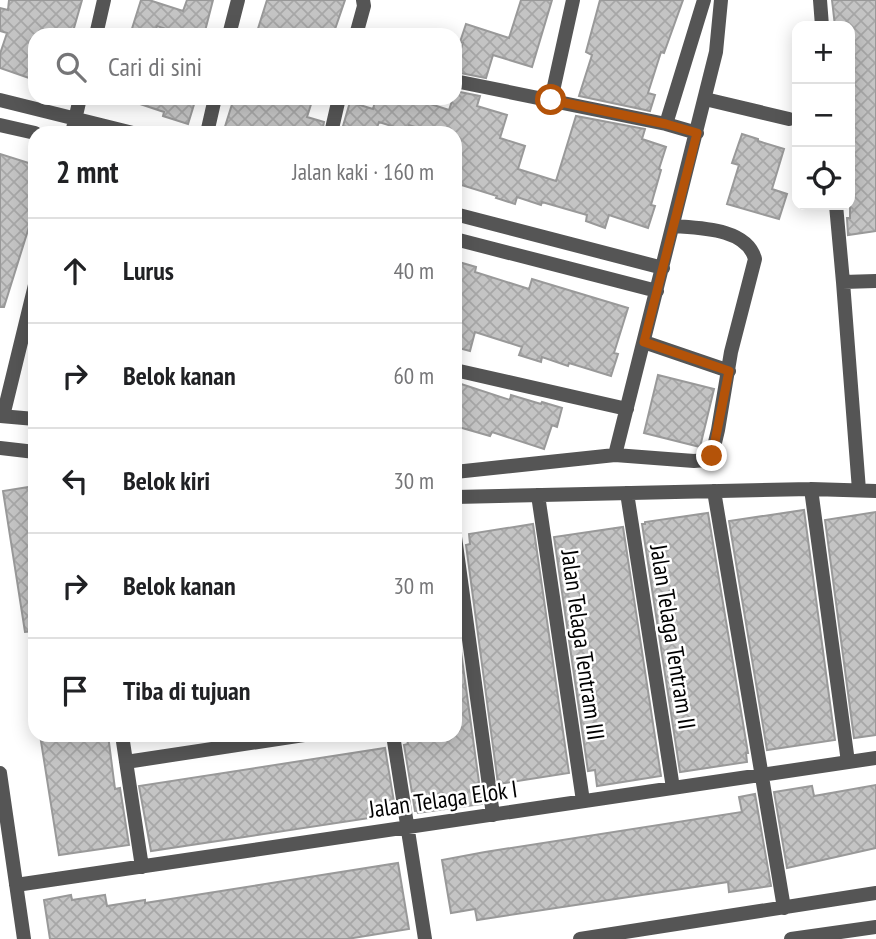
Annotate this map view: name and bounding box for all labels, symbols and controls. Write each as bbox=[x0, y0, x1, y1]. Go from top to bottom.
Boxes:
map controls bbox=[792, 21, 855, 210]
button: + bbox=[792, 21, 855, 84]
search box bbox=[28, 28, 462, 105]
icon: search bbox=[52, 48, 90, 86]
text: Cari di sini bbox=[108, 50, 202, 83]
route start bbox=[535, 84, 566, 115]
button: − bbox=[792, 84, 855, 147]
button: locate bbox=[792, 147, 855, 210]
text: 2 mnt bbox=[56, 152, 119, 191]
text: Jalan kaki · 160 m bbox=[292, 157, 434, 186]
icon: ahead bbox=[56, 252, 94, 290]
text: Lurus bbox=[123, 254, 174, 287]
text: 40 m bbox=[393, 256, 434, 285]
icon: right bbox=[56, 357, 94, 395]
text: Belok kanan bbox=[123, 359, 236, 392]
text: 60 m bbox=[393, 361, 434, 390]
route end bbox=[696, 440, 727, 471]
icon: left bbox=[56, 462, 94, 500]
text: Belok kiri bbox=[123, 464, 210, 497]
text: 30 m bbox=[393, 466, 434, 495]
street label: Jalan Telaga Tentram II bbox=[643, 541, 703, 732]
street label: Jalan Telaga Tentram III bbox=[554, 547, 612, 742]
icon: right bbox=[56, 567, 94, 605]
text: Belok kanan bbox=[123, 569, 236, 602]
text: 30 m bbox=[393, 571, 434, 600]
icon: arrive bbox=[56, 672, 94, 710]
text: Tiba di tujuan bbox=[123, 674, 251, 707]
street label: Jalan Telaga Elok I bbox=[366, 773, 519, 825]

